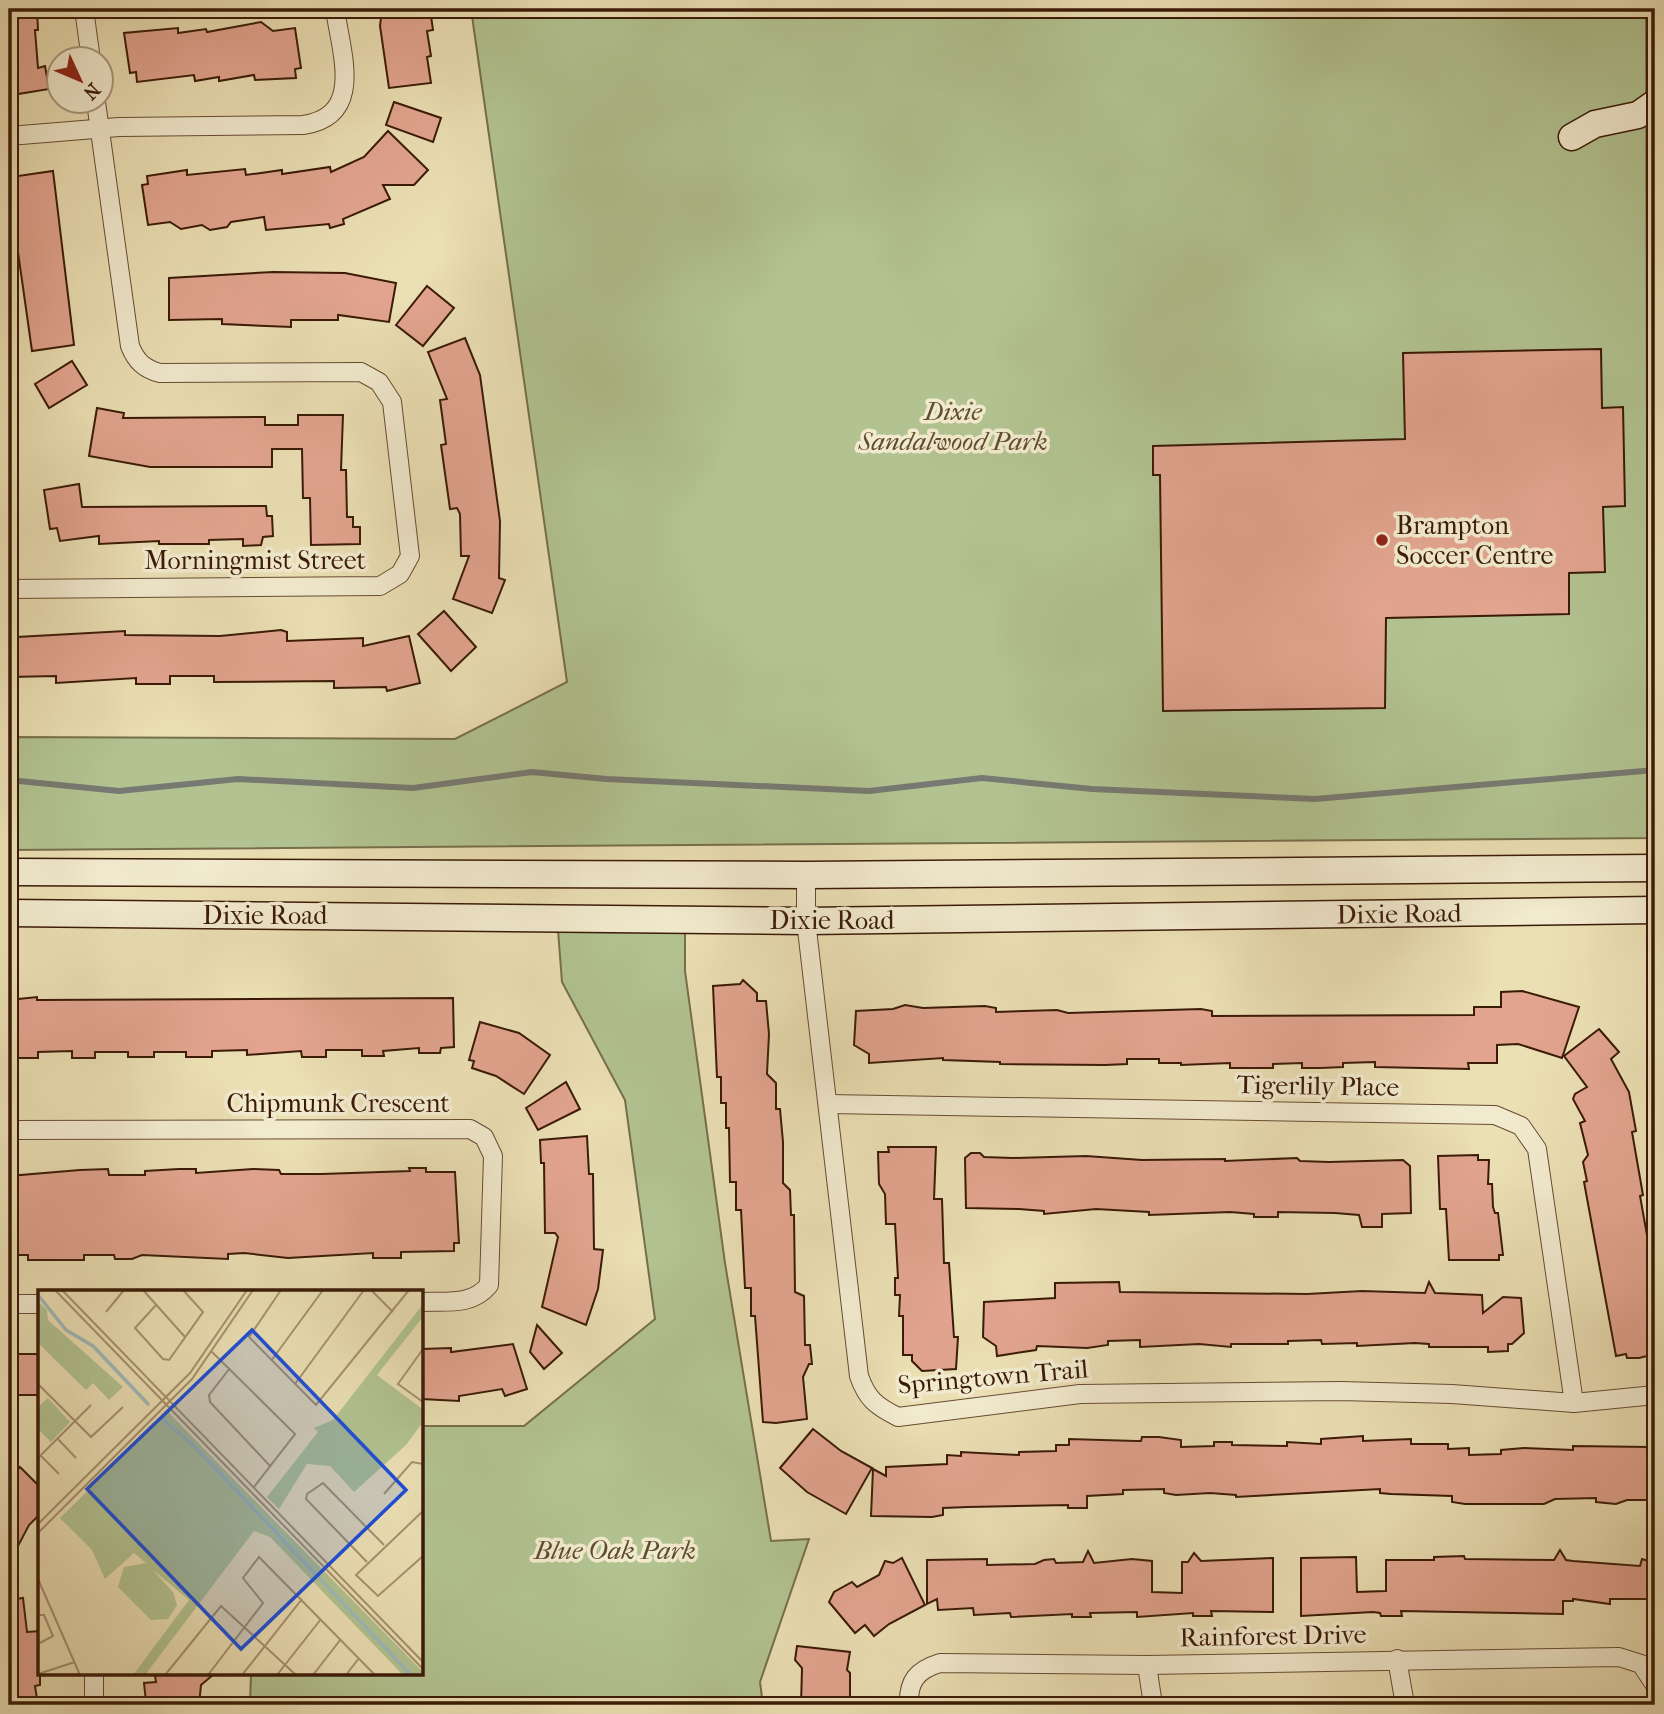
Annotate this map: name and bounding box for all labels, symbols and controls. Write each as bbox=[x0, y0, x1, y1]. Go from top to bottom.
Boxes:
north arrow bbox=[46, 46, 116, 116]
text: N bbox=[78, 78, 104, 104]
park label: Dixie Sandalwood Park bbox=[857, 396, 1048, 457]
place label: Brampton Soccer Centre bbox=[1396, 510, 1553, 571]
marker: Brampton Soccer Centre bbox=[1374, 532, 1390, 548]
street label: Morningmist Street bbox=[144, 545, 367, 576]
street label: Dixie Road bbox=[1336, 897, 1463, 931]
street label: Dixie Road bbox=[203, 900, 328, 931]
street label: Dixie Road bbox=[770, 905, 895, 936]
street label: Tigerlily Place bbox=[1237, 1069, 1400, 1103]
street label: Chipmunk Crescent bbox=[226, 1088, 450, 1119]
inset map bbox=[38, 1290, 424, 1676]
street label: Springtown Trail bbox=[896, 1353, 1090, 1401]
park label: Blue Oak Park bbox=[532, 1535, 696, 1566]
street label: Rainforest Drive bbox=[1179, 1619, 1367, 1653]

